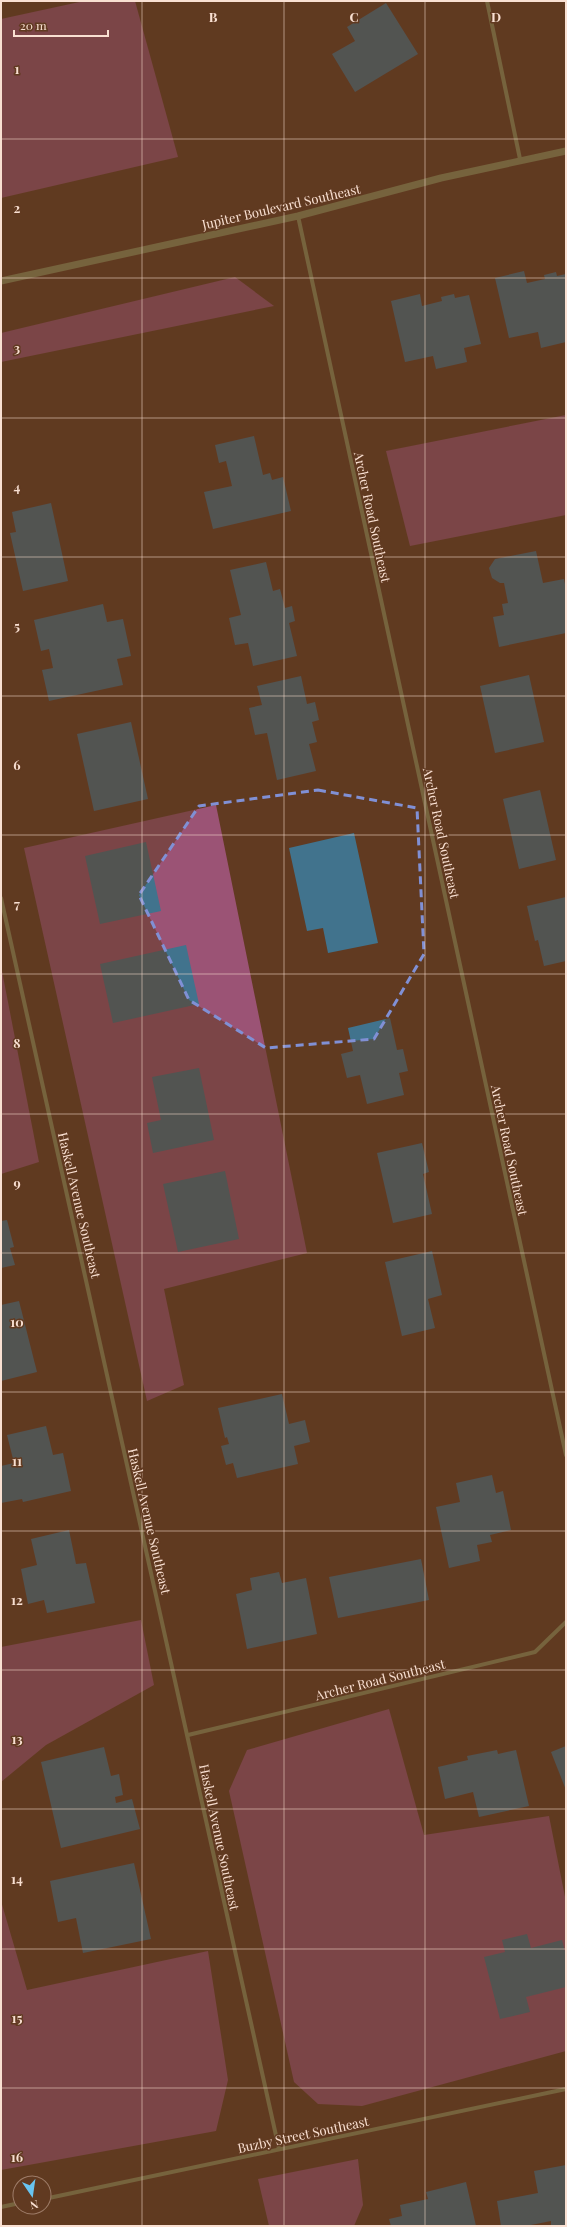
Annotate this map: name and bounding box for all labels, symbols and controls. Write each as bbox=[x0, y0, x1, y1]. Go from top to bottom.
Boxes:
text: B bbox=[209, 8, 218, 25]
text: C bbox=[349, 8, 359, 25]
text: D bbox=[491, 8, 501, 25]
scale bar bbox=[14, 12, 108, 38]
text: 20 m bbox=[20, 17, 47, 33]
text: 1 bbox=[15, 60, 20, 77]
street label: Jupiter Boulevard Southeast bbox=[199, 179, 362, 233]
text: 2 bbox=[14, 199, 21, 216]
text: 3 bbox=[14, 339, 20, 356]
street label: Archer Road Southeast bbox=[351, 449, 395, 584]
text: 4 bbox=[14, 478, 21, 495]
text: 5 bbox=[14, 617, 20, 634]
text: 6 bbox=[13, 756, 21, 773]
street label: Archer Road Southeast bbox=[420, 765, 464, 900]
text: 7 bbox=[14, 895, 20, 912]
text: 8 bbox=[13, 1034, 21, 1051]
street label: Archer Road Southeast bbox=[488, 1082, 532, 1217]
street label: Haskell Avenue Southeast bbox=[55, 1130, 105, 1280]
text: 9 bbox=[13, 1174, 21, 1191]
text: 10 bbox=[10, 1313, 24, 1330]
street label: Haskell Avenue Southeast bbox=[125, 1446, 175, 1596]
text: 11 bbox=[12, 1452, 22, 1469]
text: 12 bbox=[11, 1591, 23, 1608]
street label: Archer Road Southeast bbox=[312, 1655, 447, 1704]
text: 13 bbox=[11, 1730, 23, 1747]
street label: Haskell Avenue Southeast bbox=[196, 1762, 244, 1912]
text: 14 bbox=[11, 1870, 23, 1887]
text: 15 bbox=[12, 2009, 22, 2026]
street label: Buzby Street Southeast bbox=[236, 2112, 371, 2156]
text: 16 bbox=[11, 2148, 23, 2165]
north arrow bbox=[12, 2175, 52, 2215]
text: N bbox=[29, 2197, 40, 2213]

